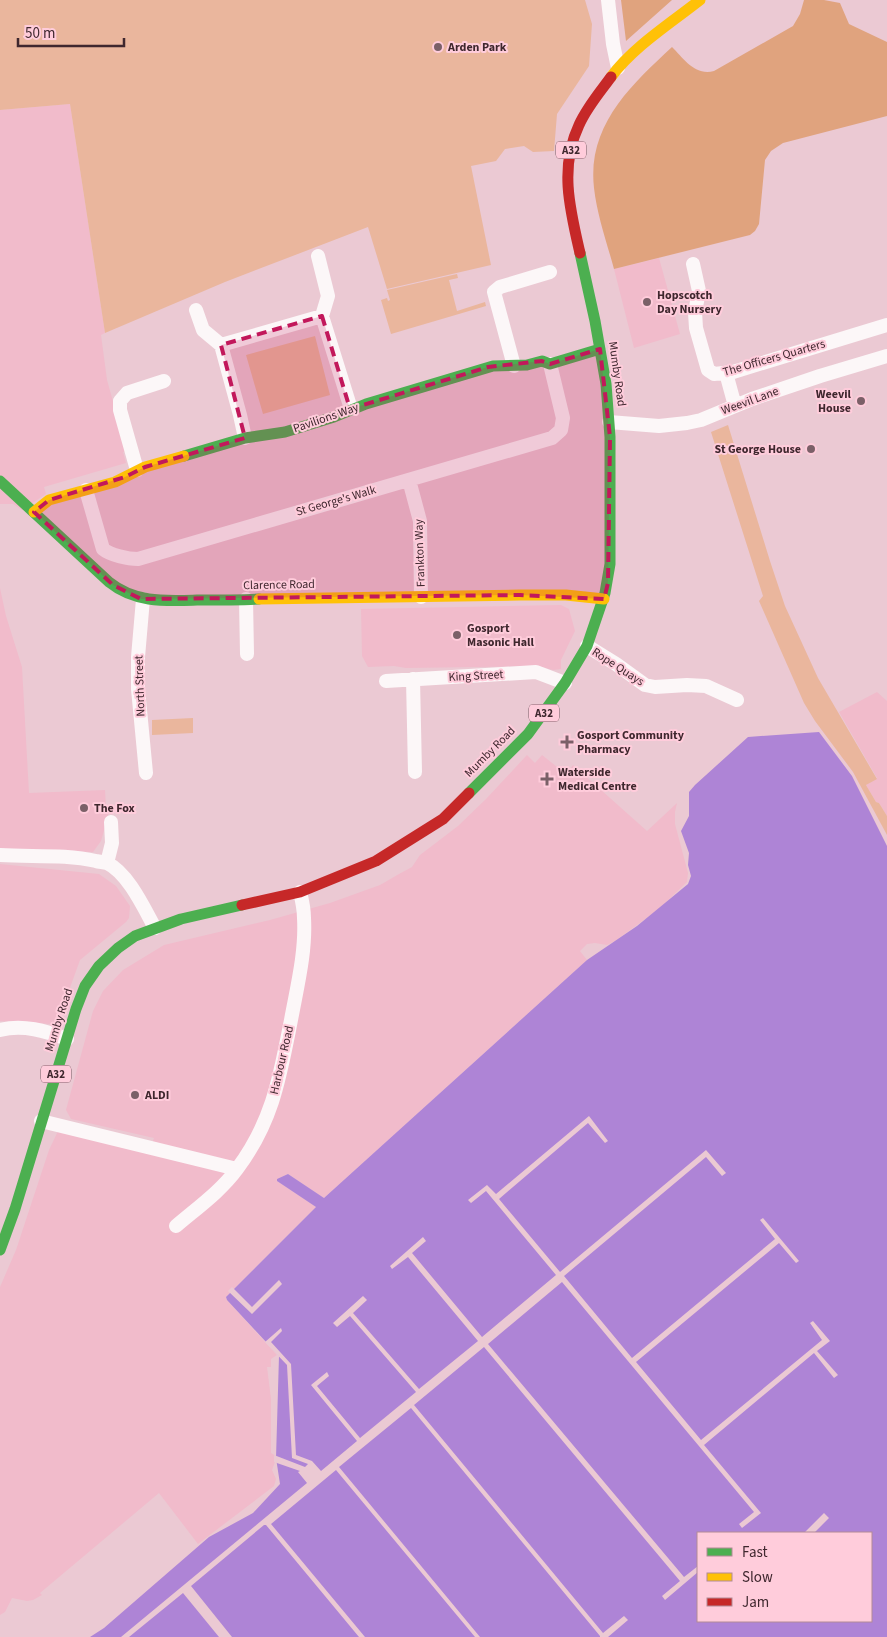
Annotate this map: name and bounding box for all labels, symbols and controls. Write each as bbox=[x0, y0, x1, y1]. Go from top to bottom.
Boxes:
scale bar bbox=[18, 15, 124, 47]
text: 50 m bbox=[25, 23, 55, 44]
place label: Arden Park bbox=[447, 39, 507, 56]
marker: Arden Park bbox=[432, 41, 444, 53]
road number: A32 bbox=[556, 142, 586, 158]
place label: Hopscotch Day Nursery bbox=[657, 287, 722, 318]
marker: Hopscotch Day Nursery bbox=[641, 296, 653, 308]
street label: The Officers Quarters bbox=[721, 335, 827, 381]
street label: Mumby Road bbox=[604, 340, 630, 408]
street label: Weevil Lane bbox=[719, 383, 781, 419]
place label: Weevil House bbox=[816, 386, 852, 417]
marker: Weevil House bbox=[855, 395, 867, 407]
street label: Pavilions Way bbox=[291, 399, 361, 437]
place label: St George House bbox=[715, 441, 801, 458]
marker: St George House bbox=[805, 443, 817, 455]
street label: St George's Walk bbox=[294, 481, 378, 521]
street label: Frankton Way bbox=[410, 518, 430, 587]
street label: Clarence Road bbox=[243, 576, 315, 594]
place label: Gosport Masonic Hall bbox=[467, 620, 534, 651]
marker: Gosport Masonic Hall bbox=[451, 629, 463, 641]
street label: Rope Quays bbox=[588, 644, 648, 690]
street label: North Street bbox=[130, 655, 150, 717]
street label: King Street bbox=[448, 666, 504, 686]
road number: A32 bbox=[529, 704, 559, 721]
street label: Mumby Road bbox=[461, 723, 519, 781]
place label: Gosport Community Pharmacy bbox=[577, 727, 685, 758]
marker: Gosport Community Pharmacy bbox=[561, 736, 573, 748]
place label: Waterside Medical Centre bbox=[558, 764, 637, 795]
marker: Waterside Medical Centre bbox=[540, 772, 554, 786]
place label: The Fox bbox=[94, 800, 135, 817]
marker: The Fox bbox=[78, 802, 90, 814]
street label: Mumby Road bbox=[41, 986, 77, 1054]
street label: Harbour Road bbox=[266, 1024, 298, 1096]
road number: A32 bbox=[41, 1066, 71, 1082]
place label: ALDI bbox=[144, 1087, 169, 1104]
marker: ALDI bbox=[129, 1089, 141, 1101]
legend bbox=[697, 1532, 872, 1622]
text: Fast bbox=[742, 1542, 768, 1563]
text: Slow bbox=[742, 1567, 773, 1588]
text: Jam bbox=[742, 1592, 769, 1613]

